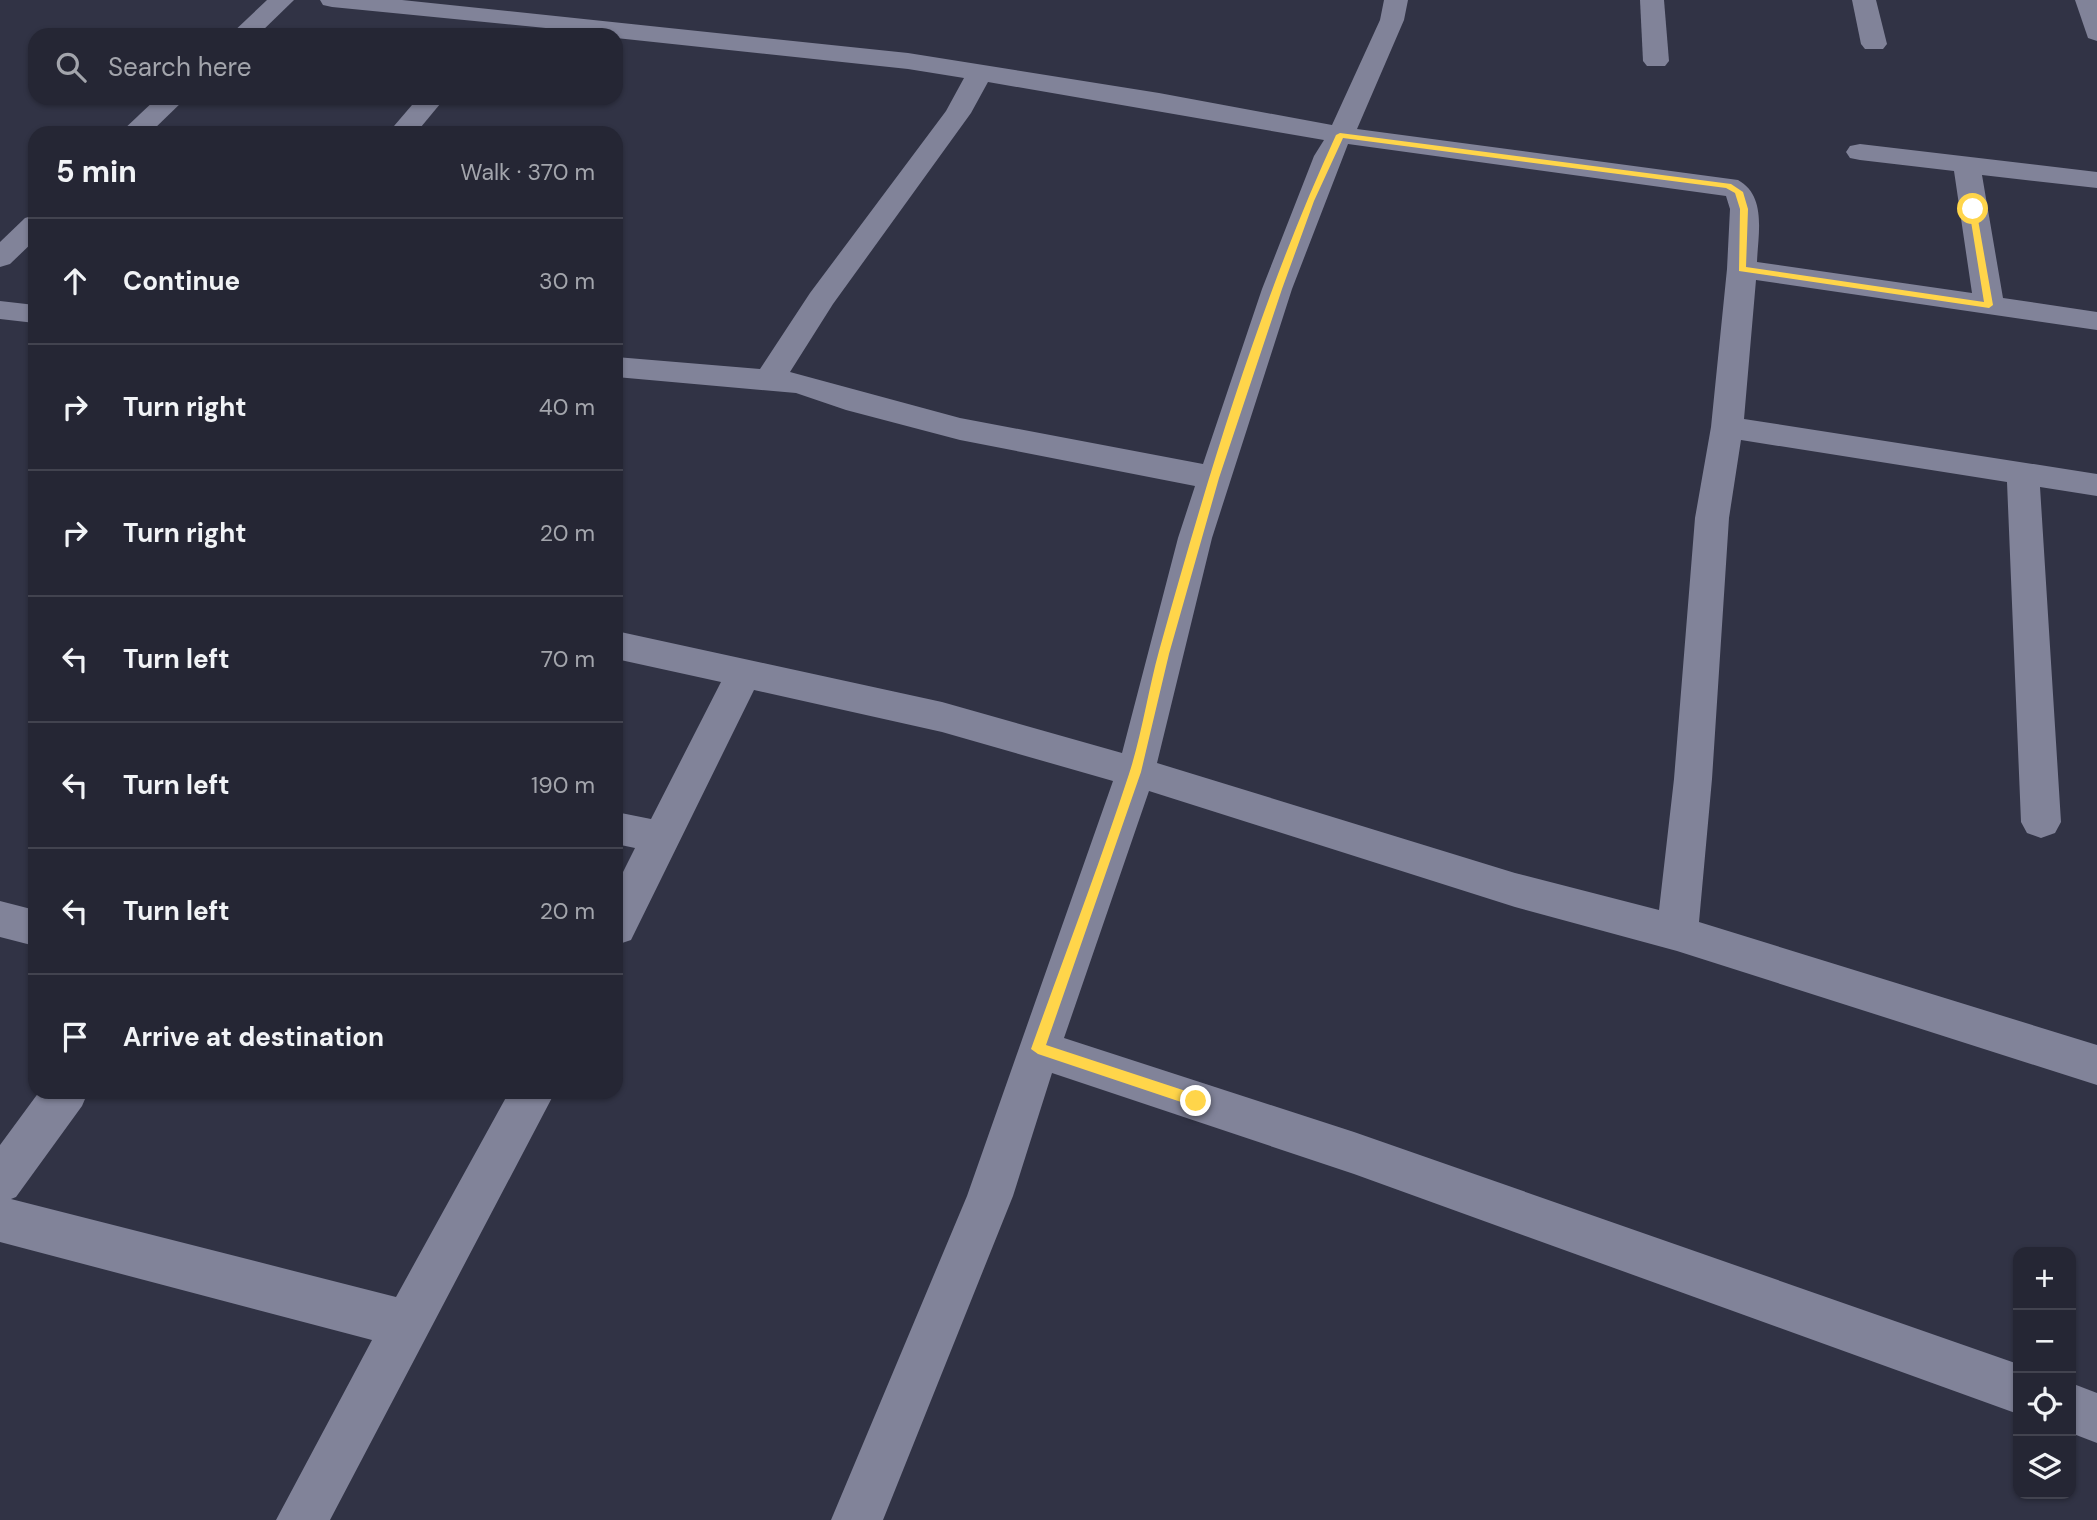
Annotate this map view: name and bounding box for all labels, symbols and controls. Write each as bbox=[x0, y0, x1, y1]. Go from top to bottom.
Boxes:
search box bbox=[28, 28, 623, 105]
icon: search bbox=[52, 48, 90, 86]
text: Search here bbox=[108, 50, 251, 84]
text: 5 min bbox=[56, 152, 137, 191]
text: Walk · 370 m bbox=[460, 157, 595, 187]
route start bbox=[1957, 193, 1988, 224]
icon: ahead bbox=[56, 262, 94, 300]
text: Continue bbox=[123, 264, 240, 298]
text: 30 m bbox=[539, 266, 595, 296]
icon: right bbox=[56, 388, 94, 426]
text: Turn right bbox=[123, 390, 247, 424]
text: 40 m bbox=[539, 392, 595, 422]
icon: right bbox=[56, 514, 94, 552]
text: Turn right bbox=[123, 516, 247, 550]
text: 20 m bbox=[540, 518, 595, 548]
icon: left bbox=[56, 640, 94, 678]
text: Turn left bbox=[123, 642, 230, 676]
text: 70 m bbox=[541, 644, 595, 674]
icon: left bbox=[56, 766, 94, 804]
text: Turn left bbox=[123, 768, 230, 802]
text: 190 m bbox=[531, 770, 595, 800]
icon: left bbox=[56, 892, 94, 930]
text: Turn left bbox=[123, 894, 230, 928]
text: 20 m bbox=[540, 896, 595, 926]
icon: arrive bbox=[56, 1018, 94, 1056]
text: Arrive at destination bbox=[123, 1020, 384, 1054]
route end bbox=[1180, 1085, 1211, 1116]
map controls bbox=[2013, 1247, 2076, 1499]
button: + bbox=[2013, 1247, 2076, 1310]
button: − bbox=[2013, 1310, 2076, 1373]
button: locate bbox=[2013, 1373, 2076, 1436]
button: layers bbox=[2013, 1436, 2076, 1499]

